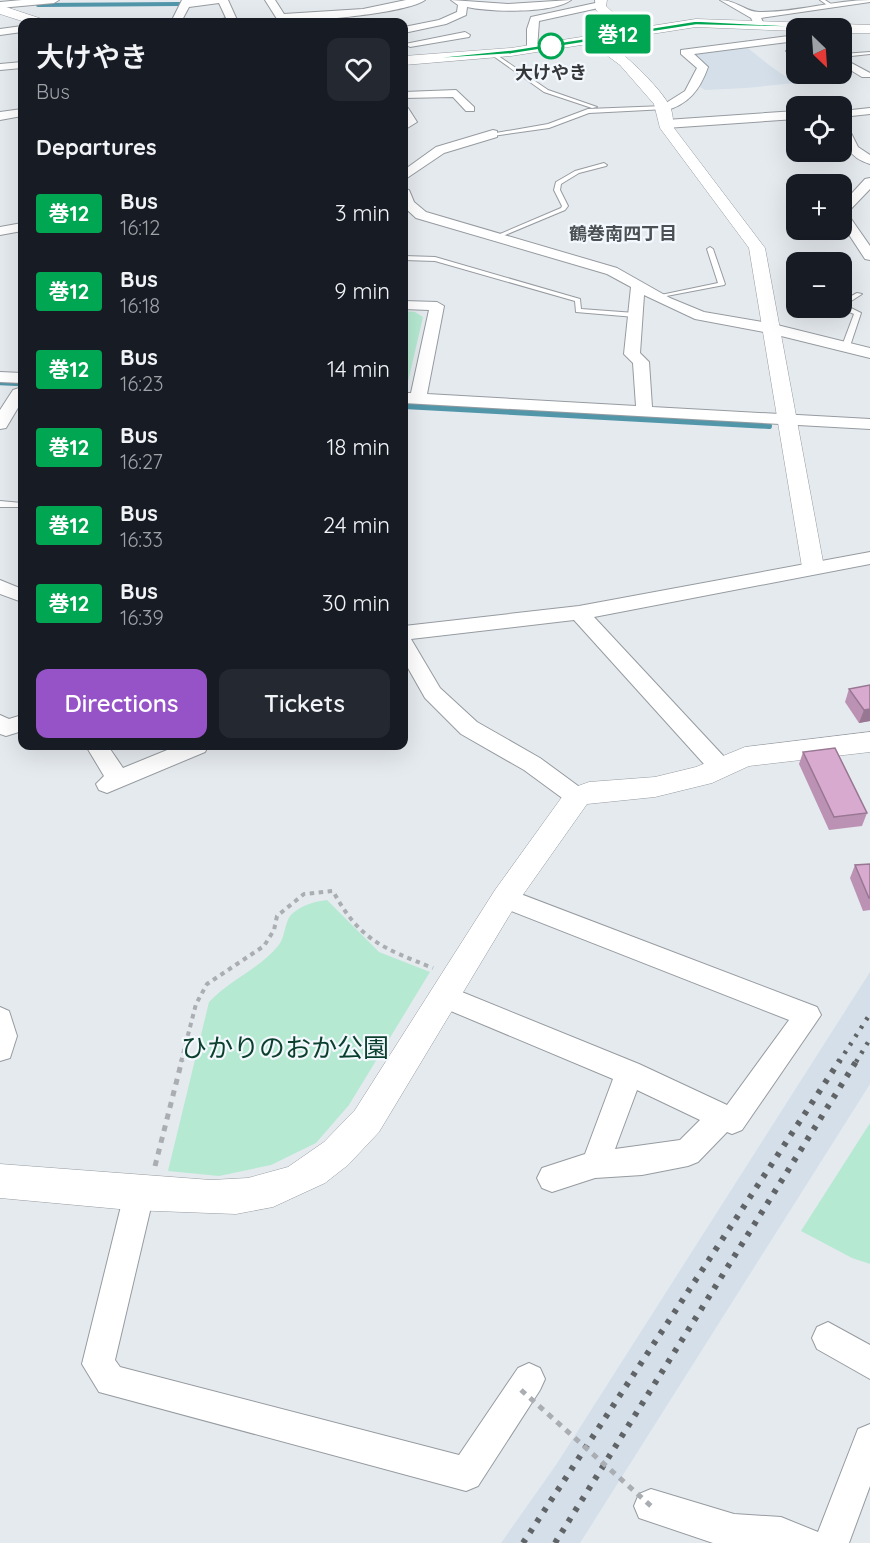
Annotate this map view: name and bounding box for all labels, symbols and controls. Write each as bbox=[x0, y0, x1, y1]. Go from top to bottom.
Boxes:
line badge: 巻12 bbox=[584, 15, 652, 54]
north arrow bbox=[786, 18, 852, 84]
map controls bbox=[786, 18, 852, 318]
text: 巻12 bbox=[597, 21, 639, 47]
marker: 大けやき bbox=[538, 33, 564, 59]
button: heart bbox=[327, 38, 390, 101]
text: 大けやき bbox=[36, 39, 148, 74]
place label: 大けやき bbox=[515, 61, 587, 84]
text: Bus bbox=[36, 79, 70, 104]
button: locate bbox=[786, 96, 852, 162]
text: Departures bbox=[36, 133, 157, 161]
button: + bbox=[786, 174, 852, 240]
text: Bus bbox=[120, 187, 158, 215]
text: 3 min bbox=[335, 199, 390, 227]
text: 巻12 bbox=[48, 200, 90, 226]
text: 16:12 bbox=[120, 215, 160, 240]
district label: 鶴巻南四丁目 bbox=[569, 222, 677, 245]
button: − bbox=[786, 252, 852, 318]
text: Bus bbox=[120, 265, 158, 293]
text: 9 min bbox=[334, 277, 390, 305]
text: 巻12 bbox=[48, 278, 90, 304]
text: 16:18 bbox=[120, 293, 160, 318]
text: Bus bbox=[120, 343, 158, 371]
text: 14 min bbox=[327, 355, 390, 383]
text: 巻12 bbox=[48, 356, 90, 382]
text: 16:23 bbox=[120, 371, 163, 396]
text: Bus bbox=[120, 421, 158, 449]
text: 18 min bbox=[326, 433, 390, 461]
text: 巻12 bbox=[48, 434, 90, 460]
text: 16:27 bbox=[120, 449, 163, 474]
text: Bus bbox=[120, 499, 158, 527]
text: 24 min bbox=[323, 511, 390, 539]
text: 巻12 bbox=[48, 512, 90, 538]
text: 16:33 bbox=[120, 527, 163, 552]
text: Bus bbox=[120, 577, 158, 605]
text: 30 min bbox=[322, 589, 390, 617]
text: 巻12 bbox=[48, 590, 90, 616]
text: 16:39 bbox=[120, 605, 164, 630]
button: Directions bbox=[36, 669, 207, 738]
button: Tickets bbox=[219, 669, 390, 738]
park label: ひかりのおか公園 bbox=[181, 1031, 389, 1064]

